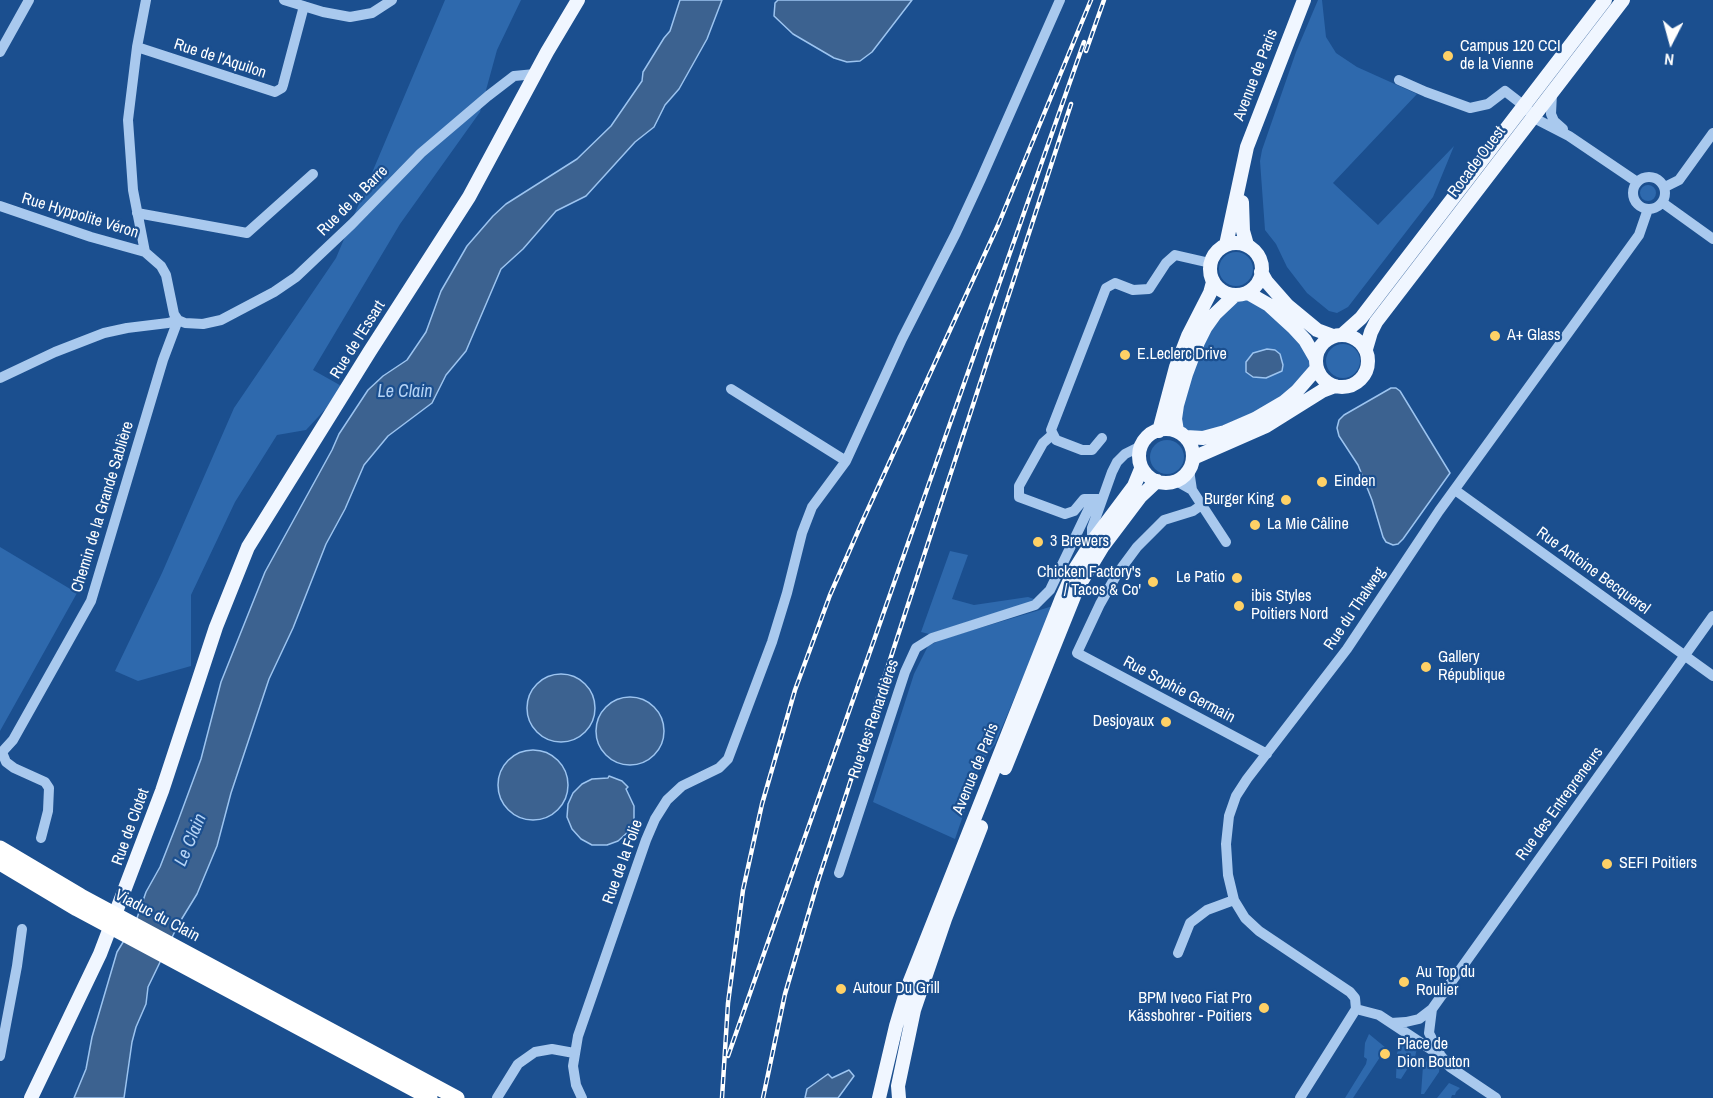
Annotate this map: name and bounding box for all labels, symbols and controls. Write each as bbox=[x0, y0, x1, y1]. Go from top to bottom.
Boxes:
north arrow bbox=[1641, 12, 1701, 72]
street label: Avenue de Paris bbox=[1230, 26, 1282, 124]
street label: Rue de l'Aquilon bbox=[171, 35, 269, 83]
place label: Campus 120 CCI de la Vienne bbox=[1460, 37, 1561, 75]
text: N bbox=[1663, 48, 1675, 71]
marker: Campus 120 CCI de la Vienne bbox=[1441, 49, 1455, 63]
street label: Rocade Ouest bbox=[1444, 123, 1510, 201]
street label: Rue de la Barre bbox=[314, 162, 392, 240]
street label: Rue Hyppolite Véron bbox=[19, 189, 141, 243]
street label: Rue de l'Essart bbox=[326, 297, 390, 383]
place label: A+ Glass bbox=[1507, 326, 1561, 346]
marker: A+ Glass bbox=[1488, 329, 1502, 343]
place label: E.Leclerc Drive bbox=[1137, 345, 1227, 365]
marker: E.Leclerc Drive bbox=[1118, 348, 1132, 362]
water label: Le Clain bbox=[378, 381, 432, 403]
street label: Chemin de la Grande Sablière bbox=[68, 419, 138, 595]
place label: Einden bbox=[1334, 472, 1376, 492]
marker: Einden bbox=[1315, 475, 1329, 489]
place label: Burger King bbox=[1204, 490, 1274, 510]
marker: Burger King bbox=[1279, 493, 1293, 507]
place label: La Mie Câline bbox=[1267, 515, 1349, 535]
marker: La Mie Câline bbox=[1248, 518, 1262, 532]
street label: Rue Antoine Becquerel bbox=[1532, 523, 1654, 619]
place label: 3 Brewers bbox=[1050, 532, 1109, 552]
marker: 3 Brewers bbox=[1031, 535, 1045, 549]
place label: Chicken Factory's / Tacos & Co' bbox=[1037, 563, 1141, 601]
street label: Rue du Thalweg bbox=[1320, 564, 1390, 654]
place label: Le Patio bbox=[1176, 568, 1225, 588]
marker: Le Patio bbox=[1230, 571, 1244, 585]
marker: Chicken Factory's / Tacos & Co' bbox=[1146, 575, 1160, 589]
place label: ibis Styles Poitiers Nord bbox=[1251, 587, 1328, 625]
marker: ibis Styles Poitiers Nord bbox=[1232, 599, 1246, 613]
place label: Gallery République bbox=[1438, 648, 1505, 686]
street label: Rue Sophie Germain bbox=[1120, 652, 1238, 728]
street label: Rue des Renardières bbox=[845, 657, 903, 781]
marker: Gallery République bbox=[1419, 660, 1433, 674]
place label: Desjoyaux bbox=[1093, 712, 1154, 732]
marker: Desjoyaux bbox=[1159, 715, 1173, 729]
street label: Avenue de Paris bbox=[949, 721, 1003, 817]
street label: Rue des Entrepreneurs bbox=[1512, 743, 1608, 865]
street label: Rue de Clotet bbox=[108, 786, 154, 868]
water label: Le Clain bbox=[170, 810, 212, 870]
street label: Rue de la Folie bbox=[599, 817, 647, 907]
place label: SEFI Poitiers bbox=[1619, 854, 1697, 874]
marker: SEFI Poitiers bbox=[1600, 857, 1614, 871]
street label: Viaduc du Clain bbox=[111, 886, 203, 946]
place label: Au Top du Roulier bbox=[1416, 963, 1475, 1001]
marker: Au Top du Roulier bbox=[1397, 975, 1411, 989]
place label: Autour Du Grill bbox=[853, 979, 940, 999]
marker: Autour Du Grill bbox=[834, 982, 848, 996]
place label: BPM Iveco Fiat Pro Kässbohrer - Poitiers bbox=[1128, 989, 1252, 1027]
marker: BPM Iveco Fiat Pro Kässbohrer - Poitiers bbox=[1257, 1001, 1271, 1015]
place label: Place de Dion Bouton bbox=[1397, 1035, 1470, 1073]
marker: Place de Dion Bouton bbox=[1378, 1047, 1392, 1061]

